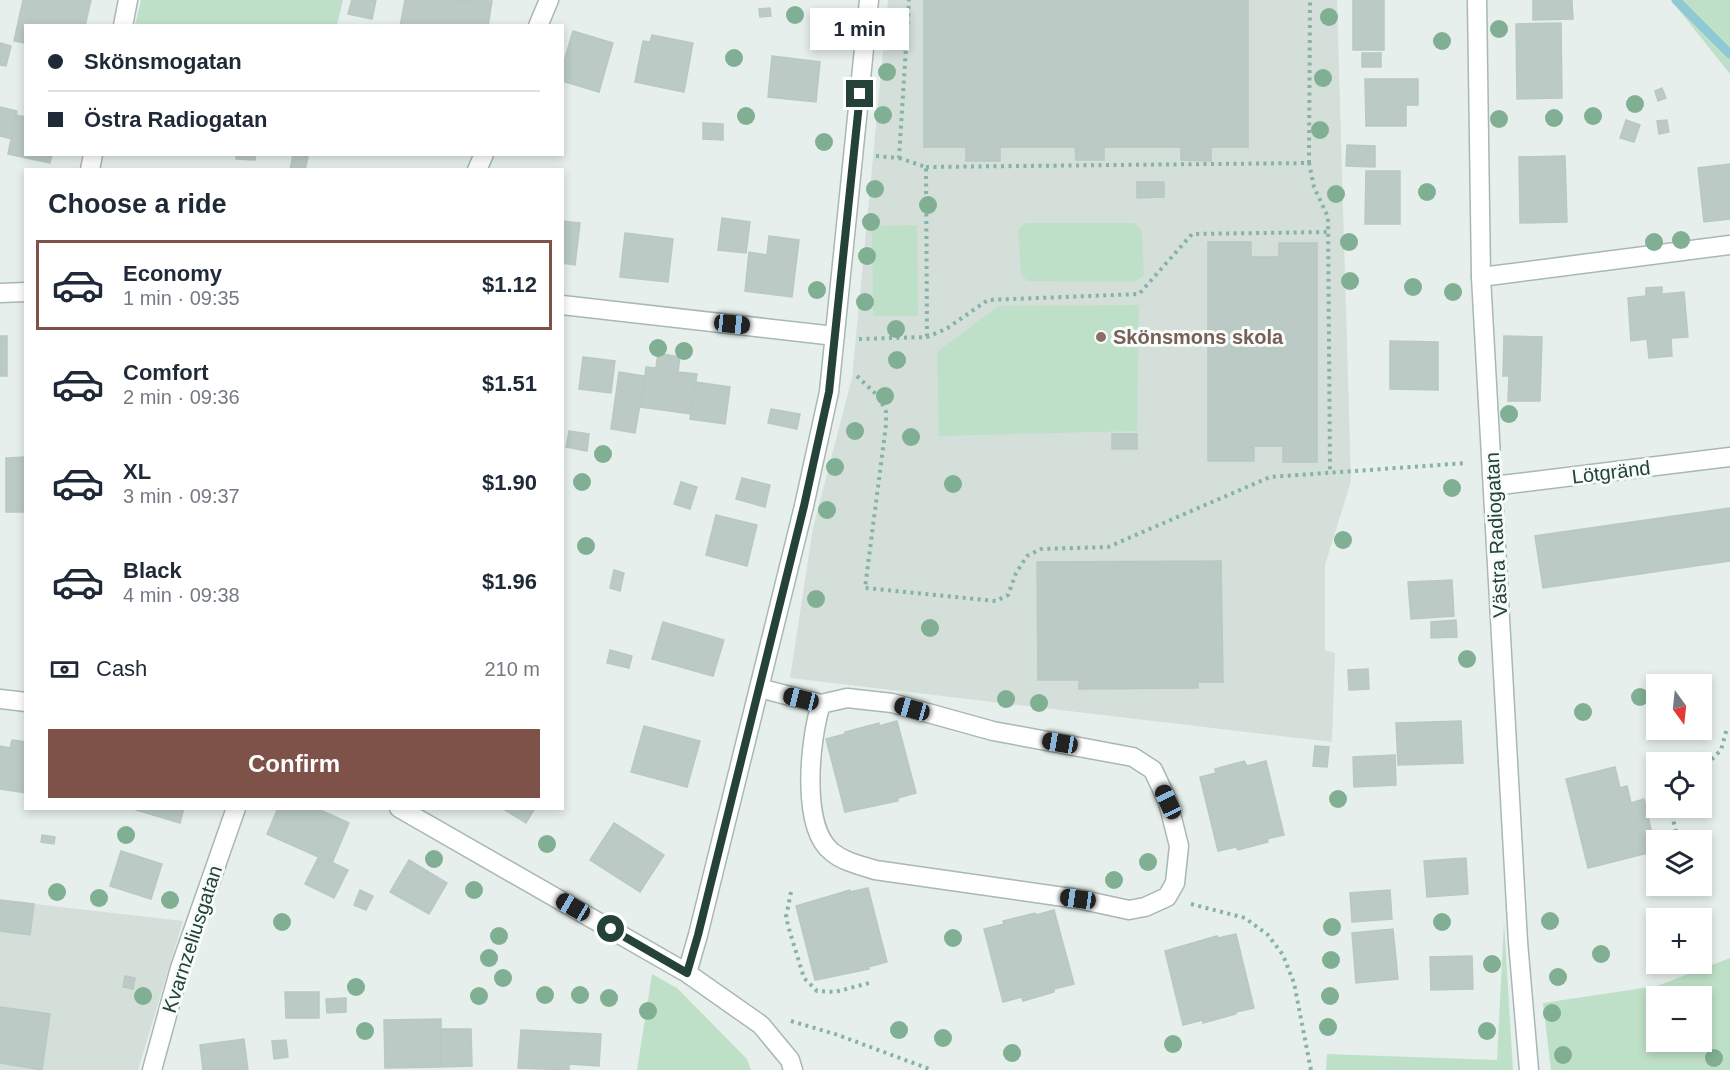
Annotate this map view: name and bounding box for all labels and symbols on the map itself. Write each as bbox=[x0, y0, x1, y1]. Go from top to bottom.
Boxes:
callout: 1 min bbox=[810, 7, 910, 49]
route end bbox=[846, 80, 873, 107]
car bbox=[713, 313, 751, 335]
place label: Skönsmons skola bbox=[1113, 326, 1284, 348]
marker: Skönsmons skola bbox=[1094, 330, 1108, 344]
street label: Västra Radiogatan bbox=[1481, 452, 1511, 618]
street label: Lötgränd bbox=[1570, 456, 1652, 488]
north arrow bbox=[1646, 674, 1712, 740]
car bbox=[781, 686, 821, 712]
car bbox=[892, 695, 932, 723]
car bbox=[1041, 731, 1079, 755]
car bbox=[1152, 782, 1184, 822]
street label: Kvarnzeliusgatan bbox=[158, 863, 226, 1015]
car bbox=[1059, 888, 1097, 910]
car bbox=[553, 890, 593, 924]
route start bbox=[597, 915, 624, 942]

